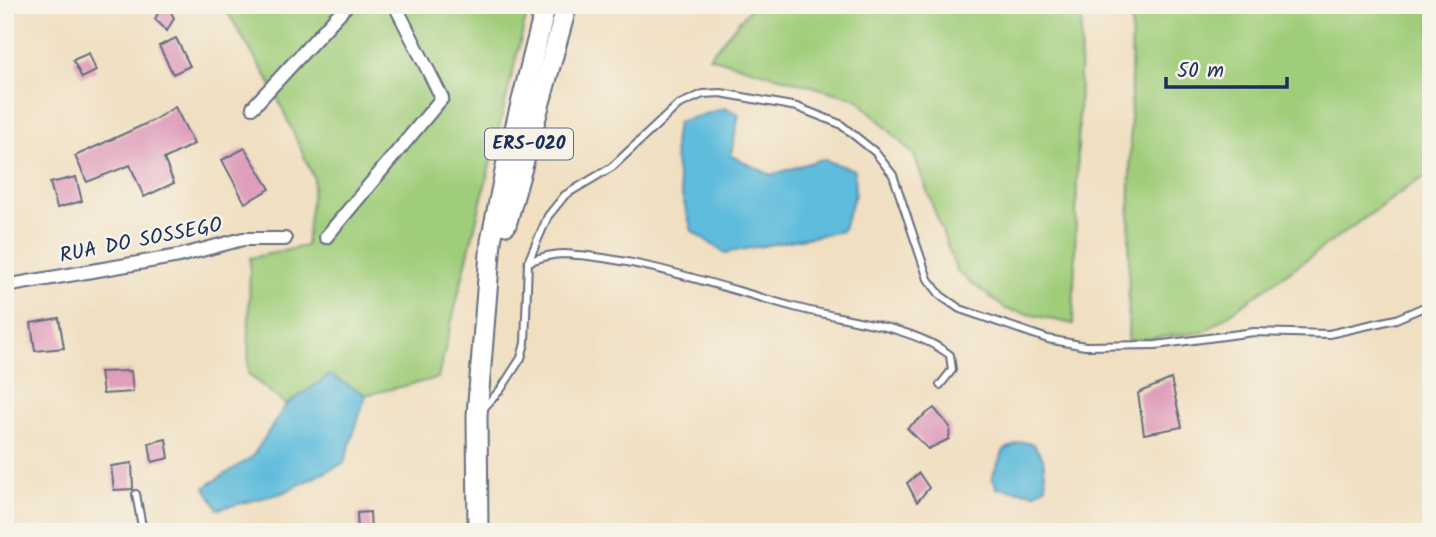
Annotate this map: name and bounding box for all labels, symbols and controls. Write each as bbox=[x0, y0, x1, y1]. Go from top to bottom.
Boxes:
scale bar bbox=[1166, 46, 1287, 90]
text: 50 m bbox=[1177, 55, 1224, 88]
road number: ERS-020 bbox=[485, 128, 573, 160]
street label: RUA DO SOSSEGO bbox=[57, 209, 225, 273]

